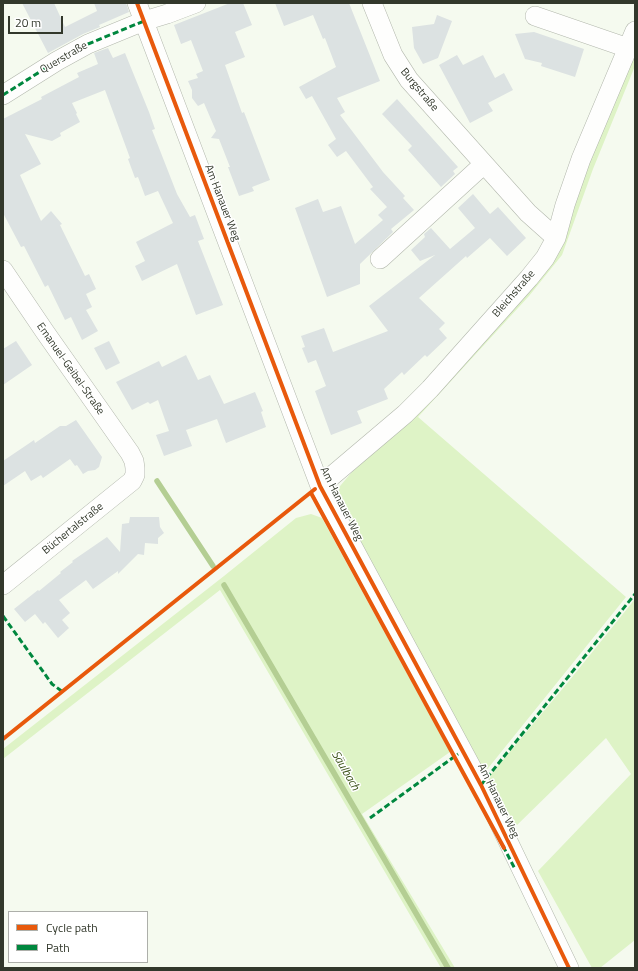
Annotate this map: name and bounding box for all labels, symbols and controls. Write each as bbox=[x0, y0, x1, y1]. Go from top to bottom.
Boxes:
scale bar bbox=[10, 8, 65, 34]
text: 20 m bbox=[15, 13, 41, 32]
street label: Querstraße bbox=[38, 39, 90, 77]
street label: Burgstraße bbox=[397, 66, 441, 114]
street label: Am Hanauer Weg bbox=[201, 163, 243, 243]
street label: Bleichstraße bbox=[490, 268, 538, 320]
street label: Emanuel-Geibel-Straße bbox=[33, 320, 107, 418]
street label: Am Hanauer Weg bbox=[317, 465, 365, 543]
street label: Büchertalstraße bbox=[40, 500, 106, 558]
water label: Säulbach bbox=[328, 749, 362, 793]
street label: Am Hanauer Weg bbox=[474, 762, 522, 840]
legend bbox=[8, 911, 148, 963]
text: Cycle path bbox=[46, 918, 98, 937]
text: Path bbox=[46, 938, 70, 957]

